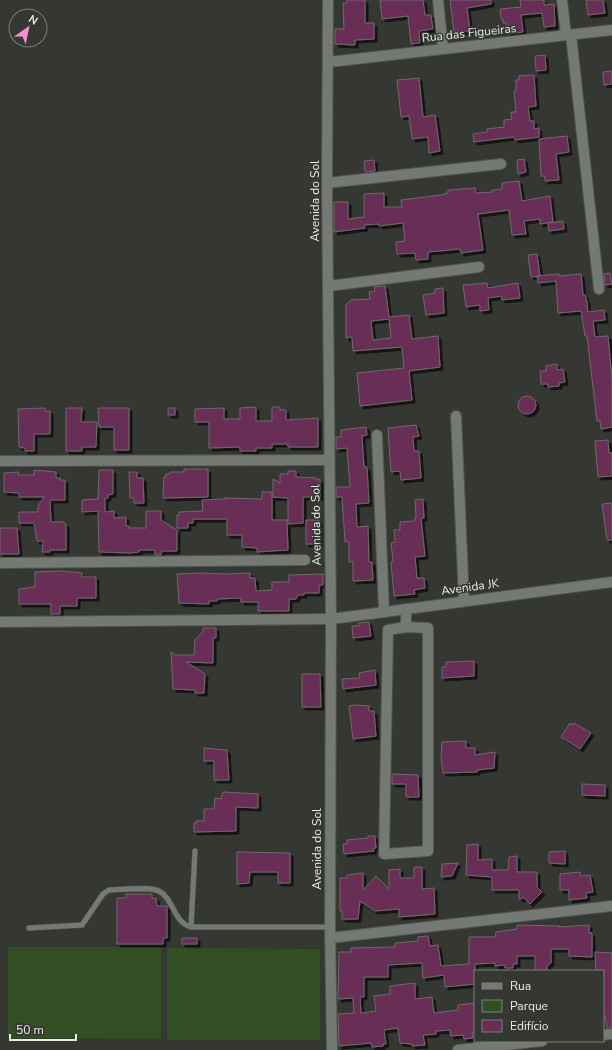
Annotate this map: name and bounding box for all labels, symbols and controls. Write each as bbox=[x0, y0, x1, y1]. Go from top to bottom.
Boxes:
north arrow bbox=[8, 8, 48, 48]
text: N bbox=[26, 12, 41, 29]
street label: Rua das Figueiras bbox=[421, 20, 517, 46]
street label: Avenida do Sol bbox=[307, 160, 323, 242]
street label: Avenida do Sol bbox=[307, 484, 325, 566]
street label: Avenida JK bbox=[440, 575, 500, 599]
street label: Avenida do Sol bbox=[309, 808, 325, 890]
legend bbox=[474, 970, 604, 1042]
text: Rua bbox=[510, 978, 531, 994]
text: Parque bbox=[510, 998, 548, 1014]
scale bar bbox=[10, 1016, 76, 1042]
text: Edifício bbox=[510, 1018, 549, 1034]
text: 50 m bbox=[16, 1022, 44, 1038]

